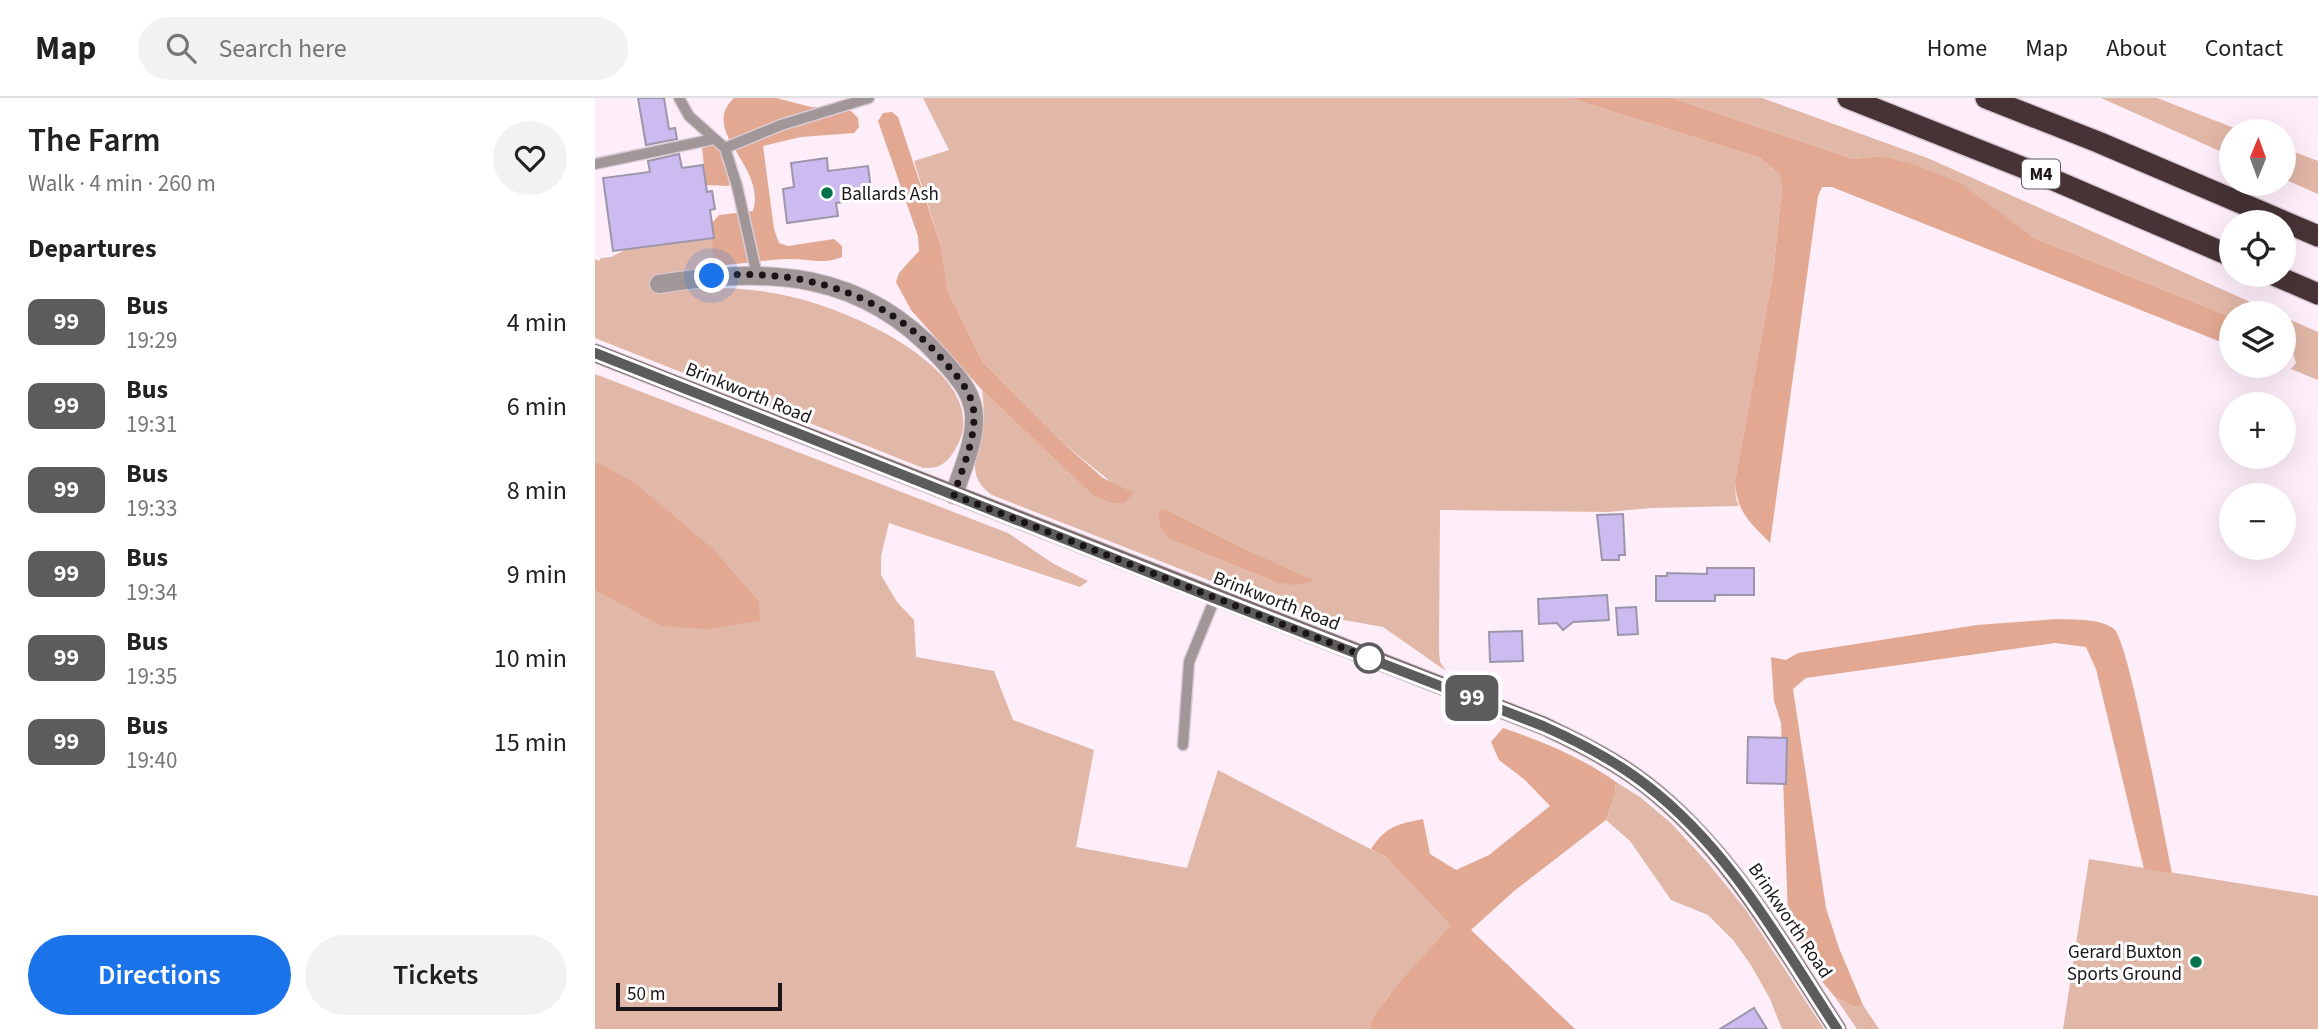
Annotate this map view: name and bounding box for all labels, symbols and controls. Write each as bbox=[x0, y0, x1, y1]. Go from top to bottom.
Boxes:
search box bbox=[138, 17, 628, 80]
text: Map bbox=[35, 25, 96, 72]
icon: search bbox=[162, 29, 200, 67]
text: Search here bbox=[218, 30, 347, 67]
text: Home bbox=[1927, 31, 1987, 66]
text: Map bbox=[2025, 31, 2068, 66]
text: About bbox=[2106, 31, 2167, 66]
text: Contact bbox=[2205, 31, 2283, 66]
text: The Farm bbox=[28, 117, 161, 164]
north arrow bbox=[2219, 119, 2296, 196]
map controls bbox=[2219, 119, 2296, 560]
button: heart bbox=[493, 121, 567, 195]
road number: M4 bbox=[2022, 160, 2060, 188]
text: Walk · 4 min · 260 m bbox=[28, 167, 216, 200]
place label: Ballards Ash bbox=[841, 181, 939, 208]
marker: Ballards Ash bbox=[819, 185, 835, 201]
button: locate bbox=[2219, 210, 2296, 287]
text: Departures bbox=[28, 230, 156, 267]
your location bbox=[694, 258, 729, 293]
text: Bus bbox=[126, 287, 168, 324]
button: layers bbox=[2219, 301, 2296, 378]
text: 99 bbox=[54, 304, 79, 339]
text: 4 min bbox=[507, 304, 567, 341]
text: 19:29 bbox=[126, 324, 177, 357]
street label: Brinkworth Road bbox=[681, 356, 816, 431]
text: Bus bbox=[126, 371, 168, 408]
text: 99 bbox=[54, 388, 79, 423]
text: 6 min bbox=[507, 388, 567, 425]
button: + bbox=[2219, 392, 2296, 469]
text: 19:31 bbox=[126, 408, 177, 441]
text: Bus bbox=[126, 455, 168, 492]
text: 99 bbox=[54, 472, 79, 507]
text: 8 min bbox=[507, 472, 567, 509]
button: − bbox=[2219, 483, 2296, 560]
text: 19:33 bbox=[126, 492, 177, 525]
text: Bus bbox=[126, 539, 168, 576]
text: 99 bbox=[54, 556, 79, 591]
text: 9 min bbox=[507, 556, 567, 593]
street label: Brinkworth Road bbox=[1209, 565, 1344, 638]
text: 19:34 bbox=[126, 576, 177, 609]
text: Bus bbox=[126, 623, 168, 660]
text: 99 bbox=[54, 640, 79, 675]
text: 10 min bbox=[494, 640, 567, 677]
unlabelled marker bbox=[1354, 643, 1384, 673]
text: 19:35 bbox=[126, 660, 177, 693]
line badge: 99 bbox=[1441, 675, 1503, 721]
text: 99 bbox=[1459, 680, 1485, 715]
text: Bus bbox=[126, 707, 168, 744]
text: 99 bbox=[54, 724, 79, 759]
text: 15 min bbox=[494, 724, 567, 761]
text: 19:40 bbox=[126, 744, 177, 777]
street label: Brinkworth Road bbox=[1741, 858, 1838, 984]
button: Directions bbox=[28, 935, 291, 1015]
button: Tickets bbox=[305, 935, 567, 1015]
place label: Gerard Buxton Sports Ground bbox=[2067, 939, 2182, 988]
marker: Gerard Buxton Sports Ground bbox=[2188, 954, 2204, 970]
scale bar bbox=[616, 980, 782, 1012]
text: 50 m bbox=[627, 981, 665, 1008]

